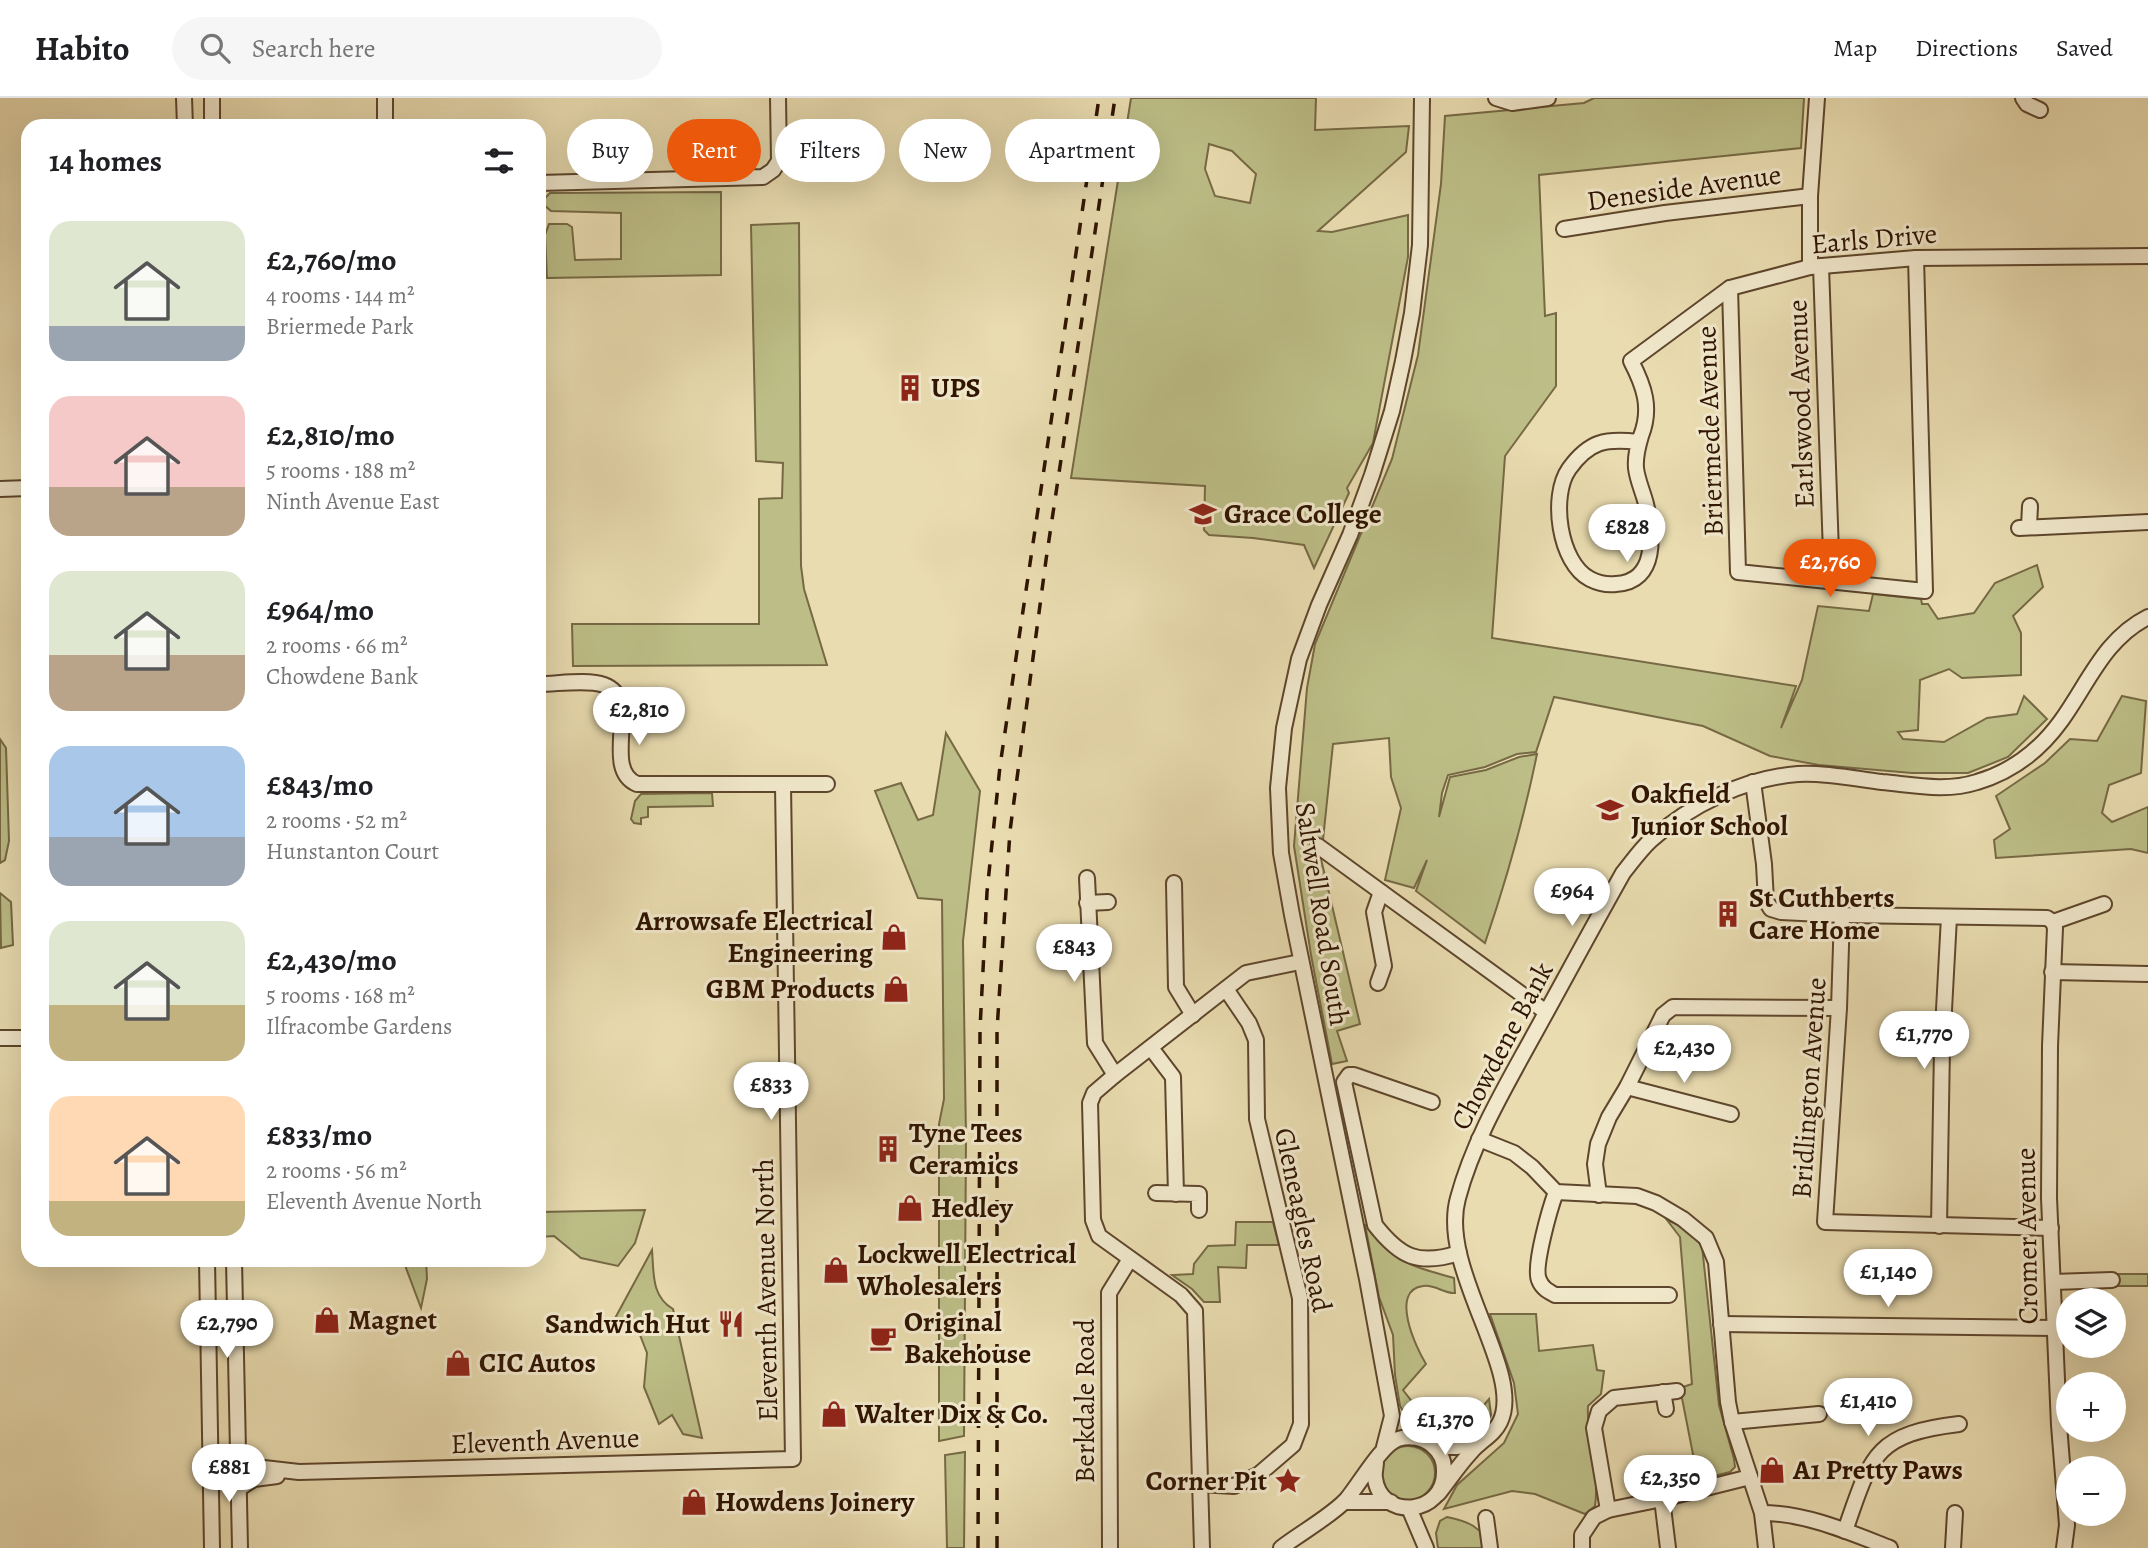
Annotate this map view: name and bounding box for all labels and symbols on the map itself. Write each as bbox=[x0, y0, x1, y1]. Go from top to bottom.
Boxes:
street label: Deneside Avenue bbox=[1584, 156, 1784, 220]
street label: Earls Drive bbox=[1809, 215, 1939, 263]
street label: Earlswood Avenue bbox=[1778, 299, 1824, 509]
street label: Briermede Avenue bbox=[1687, 325, 1733, 537]
place label: UPS bbox=[931, 369, 981, 407]
building icon: UPS bbox=[895, 373, 925, 403]
place label: Grace College bbox=[1224, 495, 1382, 533]
school or university icon: Grace College bbox=[1188, 499, 1218, 529]
pin: £828 bbox=[1586, 504, 1668, 564]
pin: £2,760 bbox=[1773, 540, 1887, 599]
pin: £2,810 bbox=[582, 688, 696, 747]
place label: Oakfield Junior School bbox=[1631, 775, 1788, 845]
school or university icon: Oakfield Junior School bbox=[1595, 795, 1625, 825]
street label: Saltwell Road South bbox=[1286, 799, 1358, 1029]
pin: £964 bbox=[1531, 868, 1613, 928]
place label: St Cuthberts Care Home bbox=[1749, 879, 1895, 949]
building icon: St Cuthberts Care Home bbox=[1713, 899, 1743, 929]
place label: Arrowsafe Electrical Engineering bbox=[635, 902, 874, 972]
shop icon: Arrowsafe Electrical Engineering bbox=[879, 922, 909, 952]
pin: £843 bbox=[1033, 924, 1115, 984]
street label: Chowdene Bank bbox=[1442, 955, 1562, 1137]
place label: GBM Products bbox=[706, 970, 875, 1008]
shop icon: GBM Products bbox=[881, 974, 911, 1004]
street label: Bridlington Avenue bbox=[1782, 976, 1836, 1200]
pin: £1,770 bbox=[1867, 1012, 1981, 1071]
pin: £2,430 bbox=[1627, 1026, 1741, 1085]
pin: £833 bbox=[730, 1062, 812, 1122]
place label: Tyne Tees Ceramics bbox=[909, 1114, 1023, 1184]
street label: Gleneagles Road bbox=[1265, 1124, 1341, 1316]
building icon: Tyne Tees Ceramics bbox=[873, 1134, 903, 1164]
street label: Cromer Avenue bbox=[2006, 1147, 2048, 1325]
street label: Eleventh Avenue North bbox=[745, 1158, 787, 1422]
place label: Hedley bbox=[931, 1189, 1014, 1227]
shop icon: Hedley bbox=[895, 1193, 925, 1223]
place label: Lockwell Electrical Wholesalers bbox=[856, 1235, 1077, 1305]
pin: £1,140 bbox=[1831, 1250, 1945, 1309]
shop icon: Lockwell Electrical Wholesalers bbox=[821, 1255, 851, 1285]
pin: £2,790 bbox=[170, 1300, 284, 1360]
place label: Magnet bbox=[348, 1301, 437, 1339]
place label: Original Bakehouse bbox=[904, 1303, 1031, 1373]
shop icon: Magnet bbox=[312, 1305, 342, 1335]
place label: Sandwich Hut bbox=[545, 1305, 710, 1343]
restaurant icon: Sandwich Hut bbox=[716, 1309, 746, 1339]
street label: Berkdale Road bbox=[1066, 1318, 1104, 1483]
cafe icon: Original Bakehouse bbox=[868, 1323, 898, 1353]
place label: CIC Autos bbox=[479, 1344, 596, 1382]
shop icon: CIC Autos bbox=[443, 1348, 473, 1378]
pin: £1,410 bbox=[1811, 1378, 1925, 1438]
place label: Walter Dix & Co. bbox=[854, 1395, 1049, 1433]
pin: £1,370 bbox=[1388, 1398, 1502, 1457]
shop icon: Walter Dix & Co. bbox=[819, 1399, 849, 1429]
street label: Eleventh Avenue bbox=[450, 1419, 640, 1463]
pin: £881 bbox=[188, 1444, 270, 1504]
place label: A1 Pretty Paws bbox=[1792, 1451, 1963, 1489]
shop icon: A1 Pretty Paws bbox=[1757, 1455, 1787, 1485]
pin: £2,350 bbox=[1613, 1456, 1727, 1515]
place label: Corner Pit bbox=[1146, 1462, 1267, 1500]
place icon: Corner Pit bbox=[1273, 1466, 1303, 1496]
place label: Howdens Joinery bbox=[715, 1483, 915, 1521]
shop icon: Howdens Joinery bbox=[679, 1487, 709, 1517]

